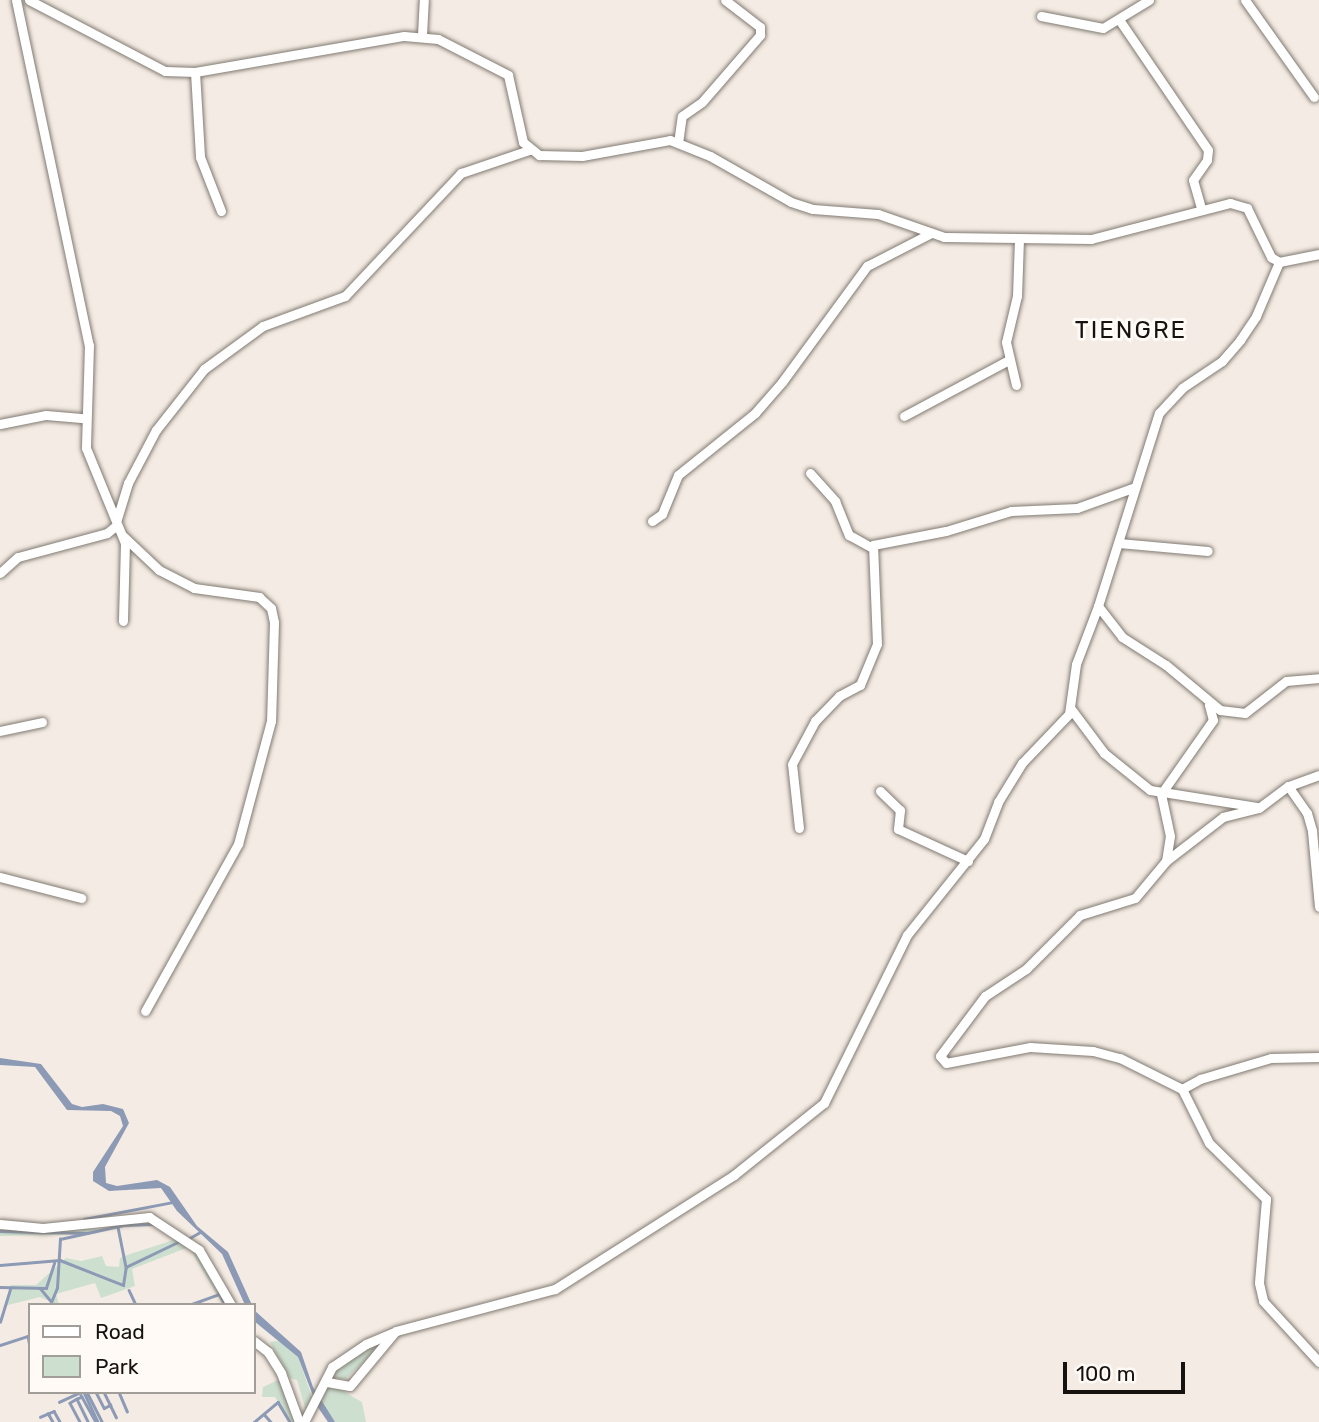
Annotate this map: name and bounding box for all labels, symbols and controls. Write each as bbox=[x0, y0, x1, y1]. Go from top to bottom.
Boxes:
district label: TIENGRE bbox=[1076, 317, 1186, 345]
legend bbox=[28, 1303, 256, 1394]
text: Road bbox=[95, 1319, 145, 1344]
scale bar bbox=[1067, 1348, 1190, 1392]
text: Park bbox=[95, 1354, 139, 1379]
text: 100 m bbox=[1076, 1361, 1135, 1386]

